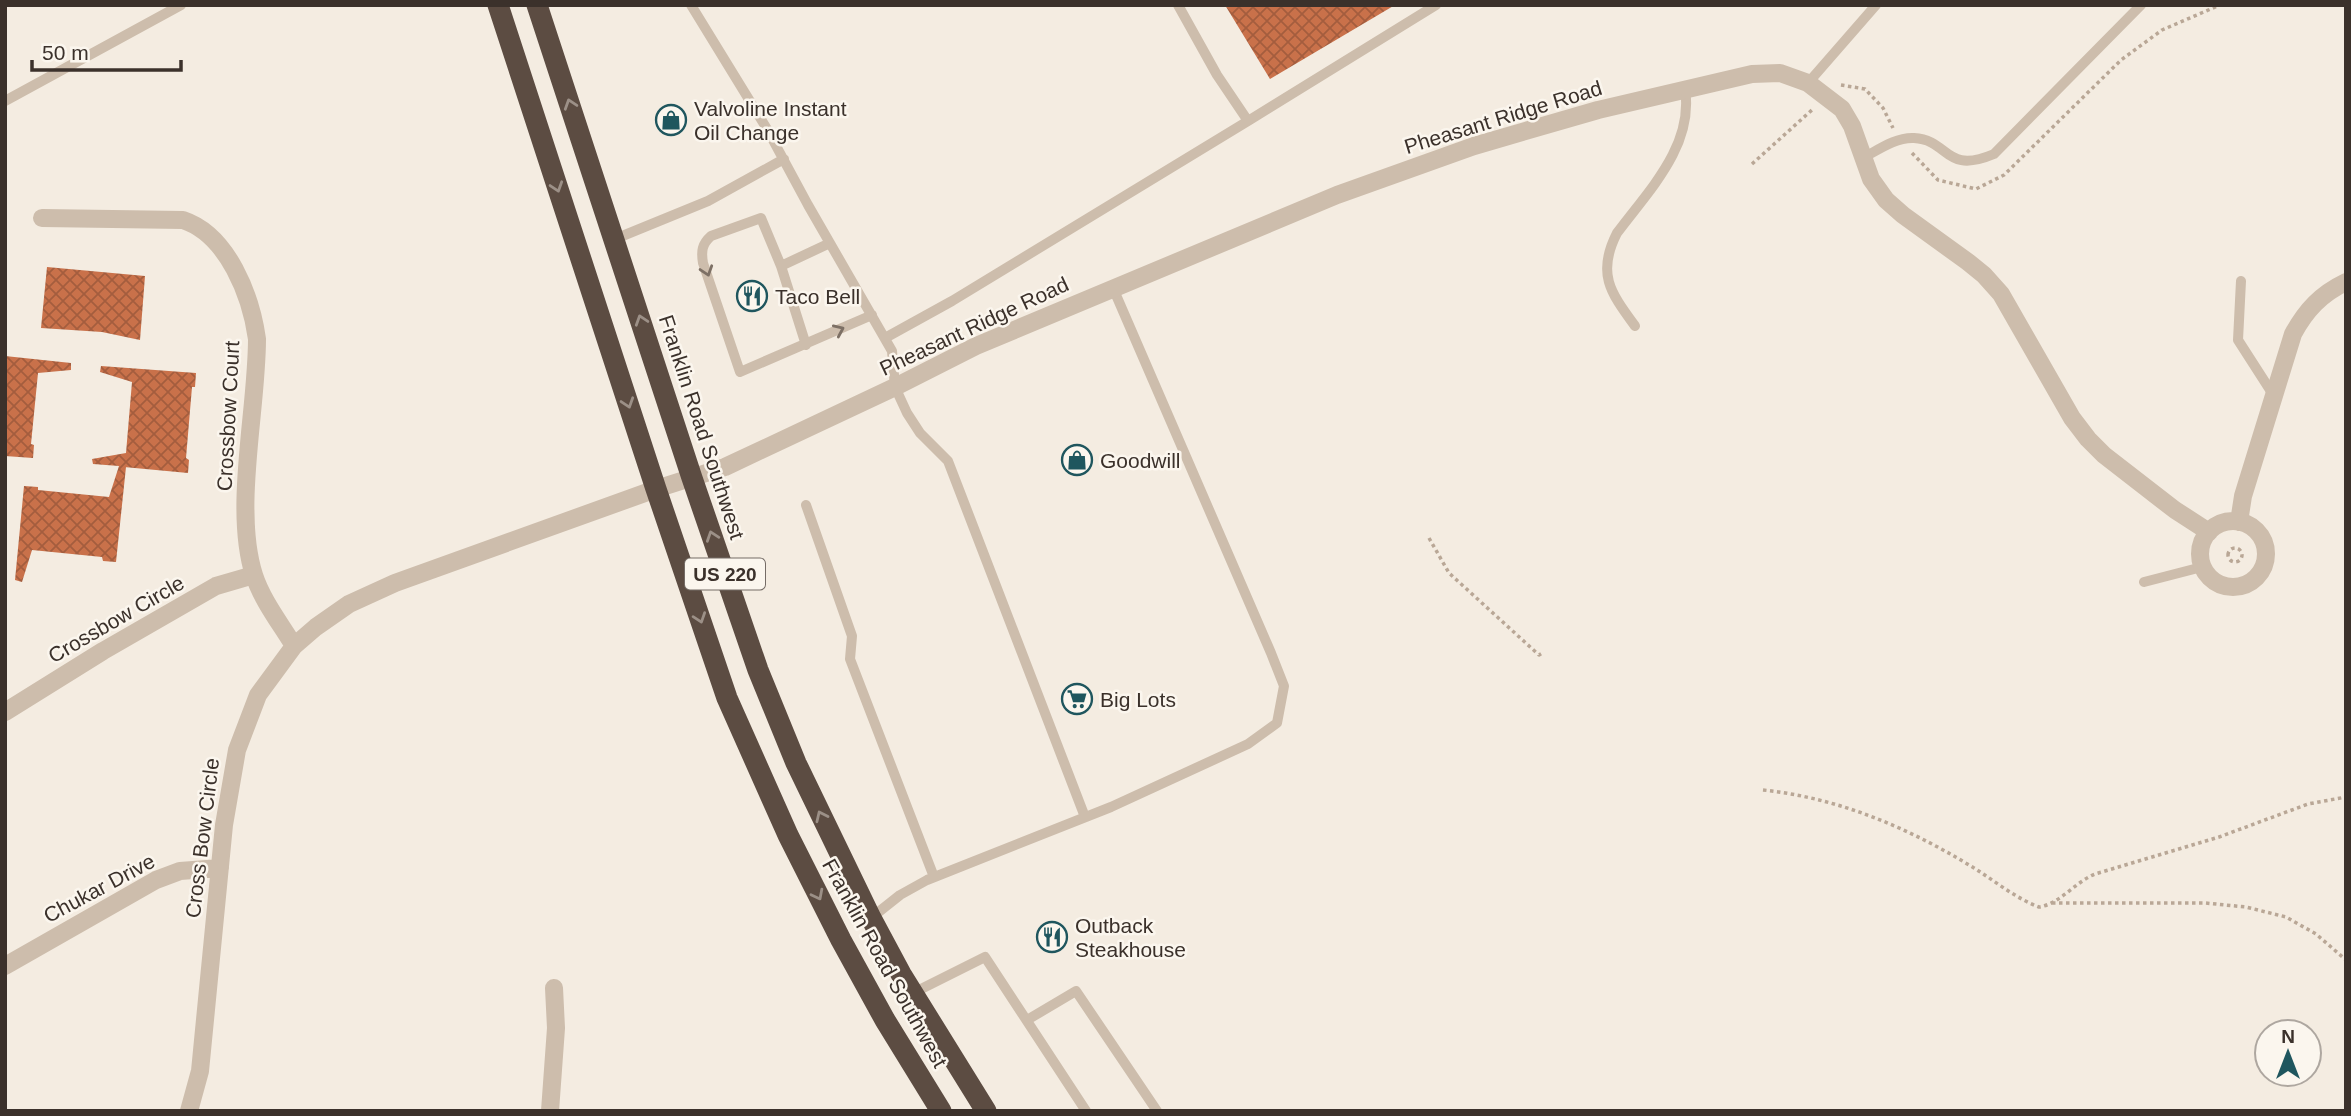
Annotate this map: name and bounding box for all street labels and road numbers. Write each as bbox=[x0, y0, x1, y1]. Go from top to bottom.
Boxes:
street label: Pheasant Ridge Road bbox=[1401, 76, 1605, 158]
street label: Pheasant Ridge Road bbox=[876, 272, 1072, 380]
street label: Franklin Road Southwest bbox=[655, 312, 749, 542]
street label: Crossbow Court bbox=[213, 340, 243, 492]
road number: US 220 bbox=[685, 558, 765, 590]
street label: Crossbow Circle bbox=[44, 571, 188, 667]
street label: Cross Bow Circle bbox=[181, 757, 223, 919]
street label: Chukar Drive bbox=[39, 849, 159, 927]
street label: Franklin Road Southwest bbox=[818, 855, 952, 1071]

